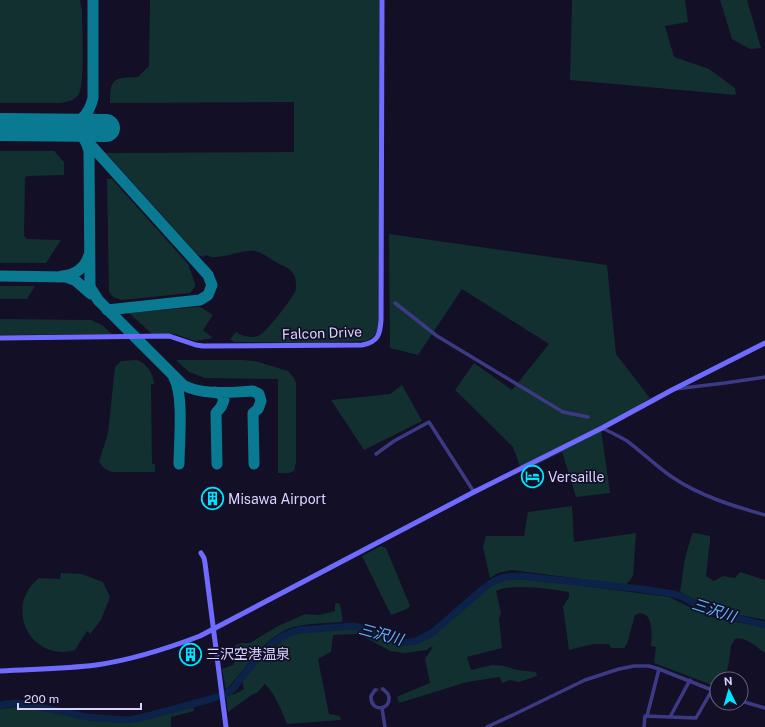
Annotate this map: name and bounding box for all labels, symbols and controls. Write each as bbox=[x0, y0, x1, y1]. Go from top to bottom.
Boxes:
street label: Falcon Drive bbox=[282, 324, 362, 342]
hotel icon: Versaille bbox=[519, 464, 545, 490]
place label: Versaille bbox=[548, 469, 604, 485]
building icon: Misawa Airport bbox=[199, 486, 225, 512]
place label: Misawa Airport bbox=[228, 491, 326, 507]
water label: 三沢川 bbox=[690, 595, 740, 626]
water label: 三沢川 bbox=[357, 620, 407, 649]
building icon: 三沢空港温泉 bbox=[178, 641, 204, 667]
place label: 三沢空港温泉 bbox=[206, 646, 290, 662]
north arrow bbox=[709, 671, 749, 711]
text: N bbox=[723, 675, 733, 687]
scale bar bbox=[18, 685, 141, 711]
text: 200 m bbox=[24, 692, 59, 706]

